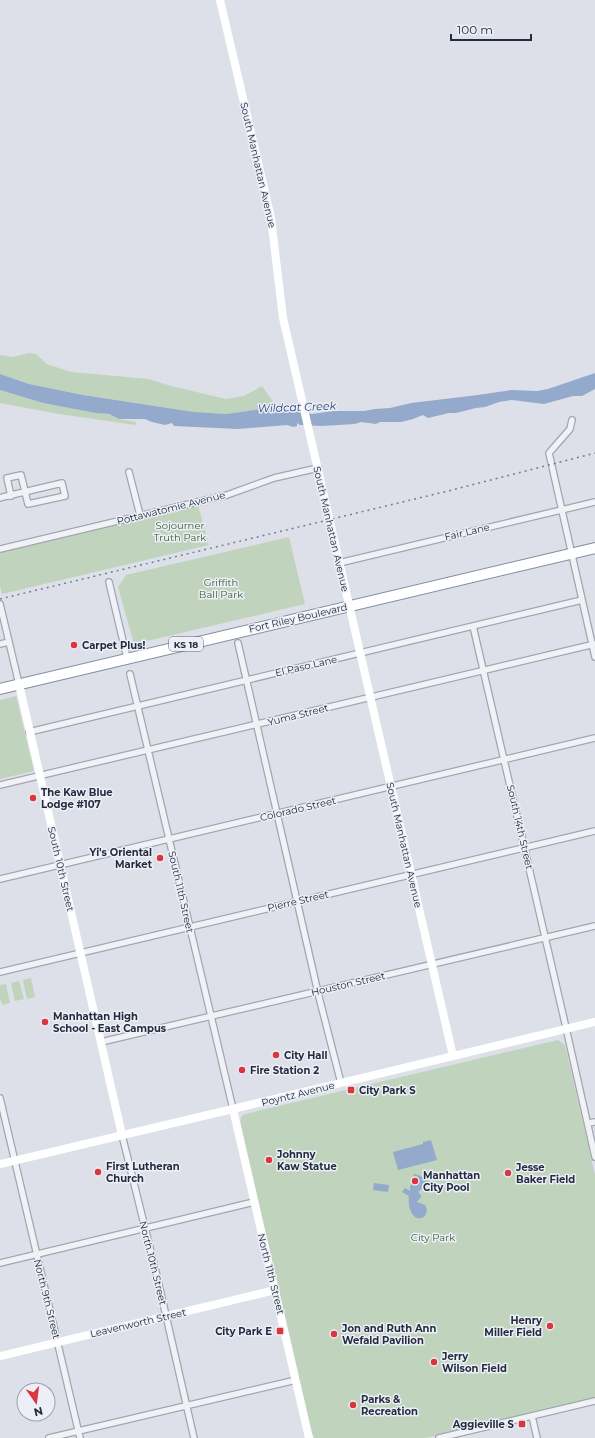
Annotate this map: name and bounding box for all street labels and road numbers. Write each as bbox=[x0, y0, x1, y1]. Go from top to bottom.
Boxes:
street label: South Manhattan Avenue bbox=[237, 101, 279, 229]
street label: South Manhattan Avenue bbox=[310, 465, 352, 593]
street label: Pottawatomie Avenue bbox=[115, 488, 227, 528]
street label: Fair Lane bbox=[443, 520, 491, 544]
street label: Fort Riley Boulevard bbox=[247, 600, 349, 636]
road number: KS 18 bbox=[169, 637, 203, 651]
street label: El Paso Lane bbox=[274, 653, 338, 679]
street label: Yuma Street bbox=[266, 701, 330, 729]
street label: South Manhattan Avenue bbox=[383, 781, 425, 909]
street label: South 14th Street bbox=[504, 783, 536, 871]
street label: Colorado Street bbox=[259, 794, 337, 824]
street label: South 10th Street bbox=[45, 825, 77, 913]
street label: South 11th Street bbox=[165, 850, 197, 934]
street label: Pierre Street bbox=[266, 888, 330, 914]
street label: Houston Street bbox=[310, 969, 386, 999]
street label: Poyntz Avenue bbox=[260, 1079, 336, 1109]
street label: North 10th Street bbox=[136, 1220, 170, 1306]
street label: North 11th Street bbox=[255, 1232, 287, 1316]
street label: North 9th Street bbox=[31, 1258, 63, 1340]
street label: Leavenworth Street bbox=[89, 1306, 187, 1340]

